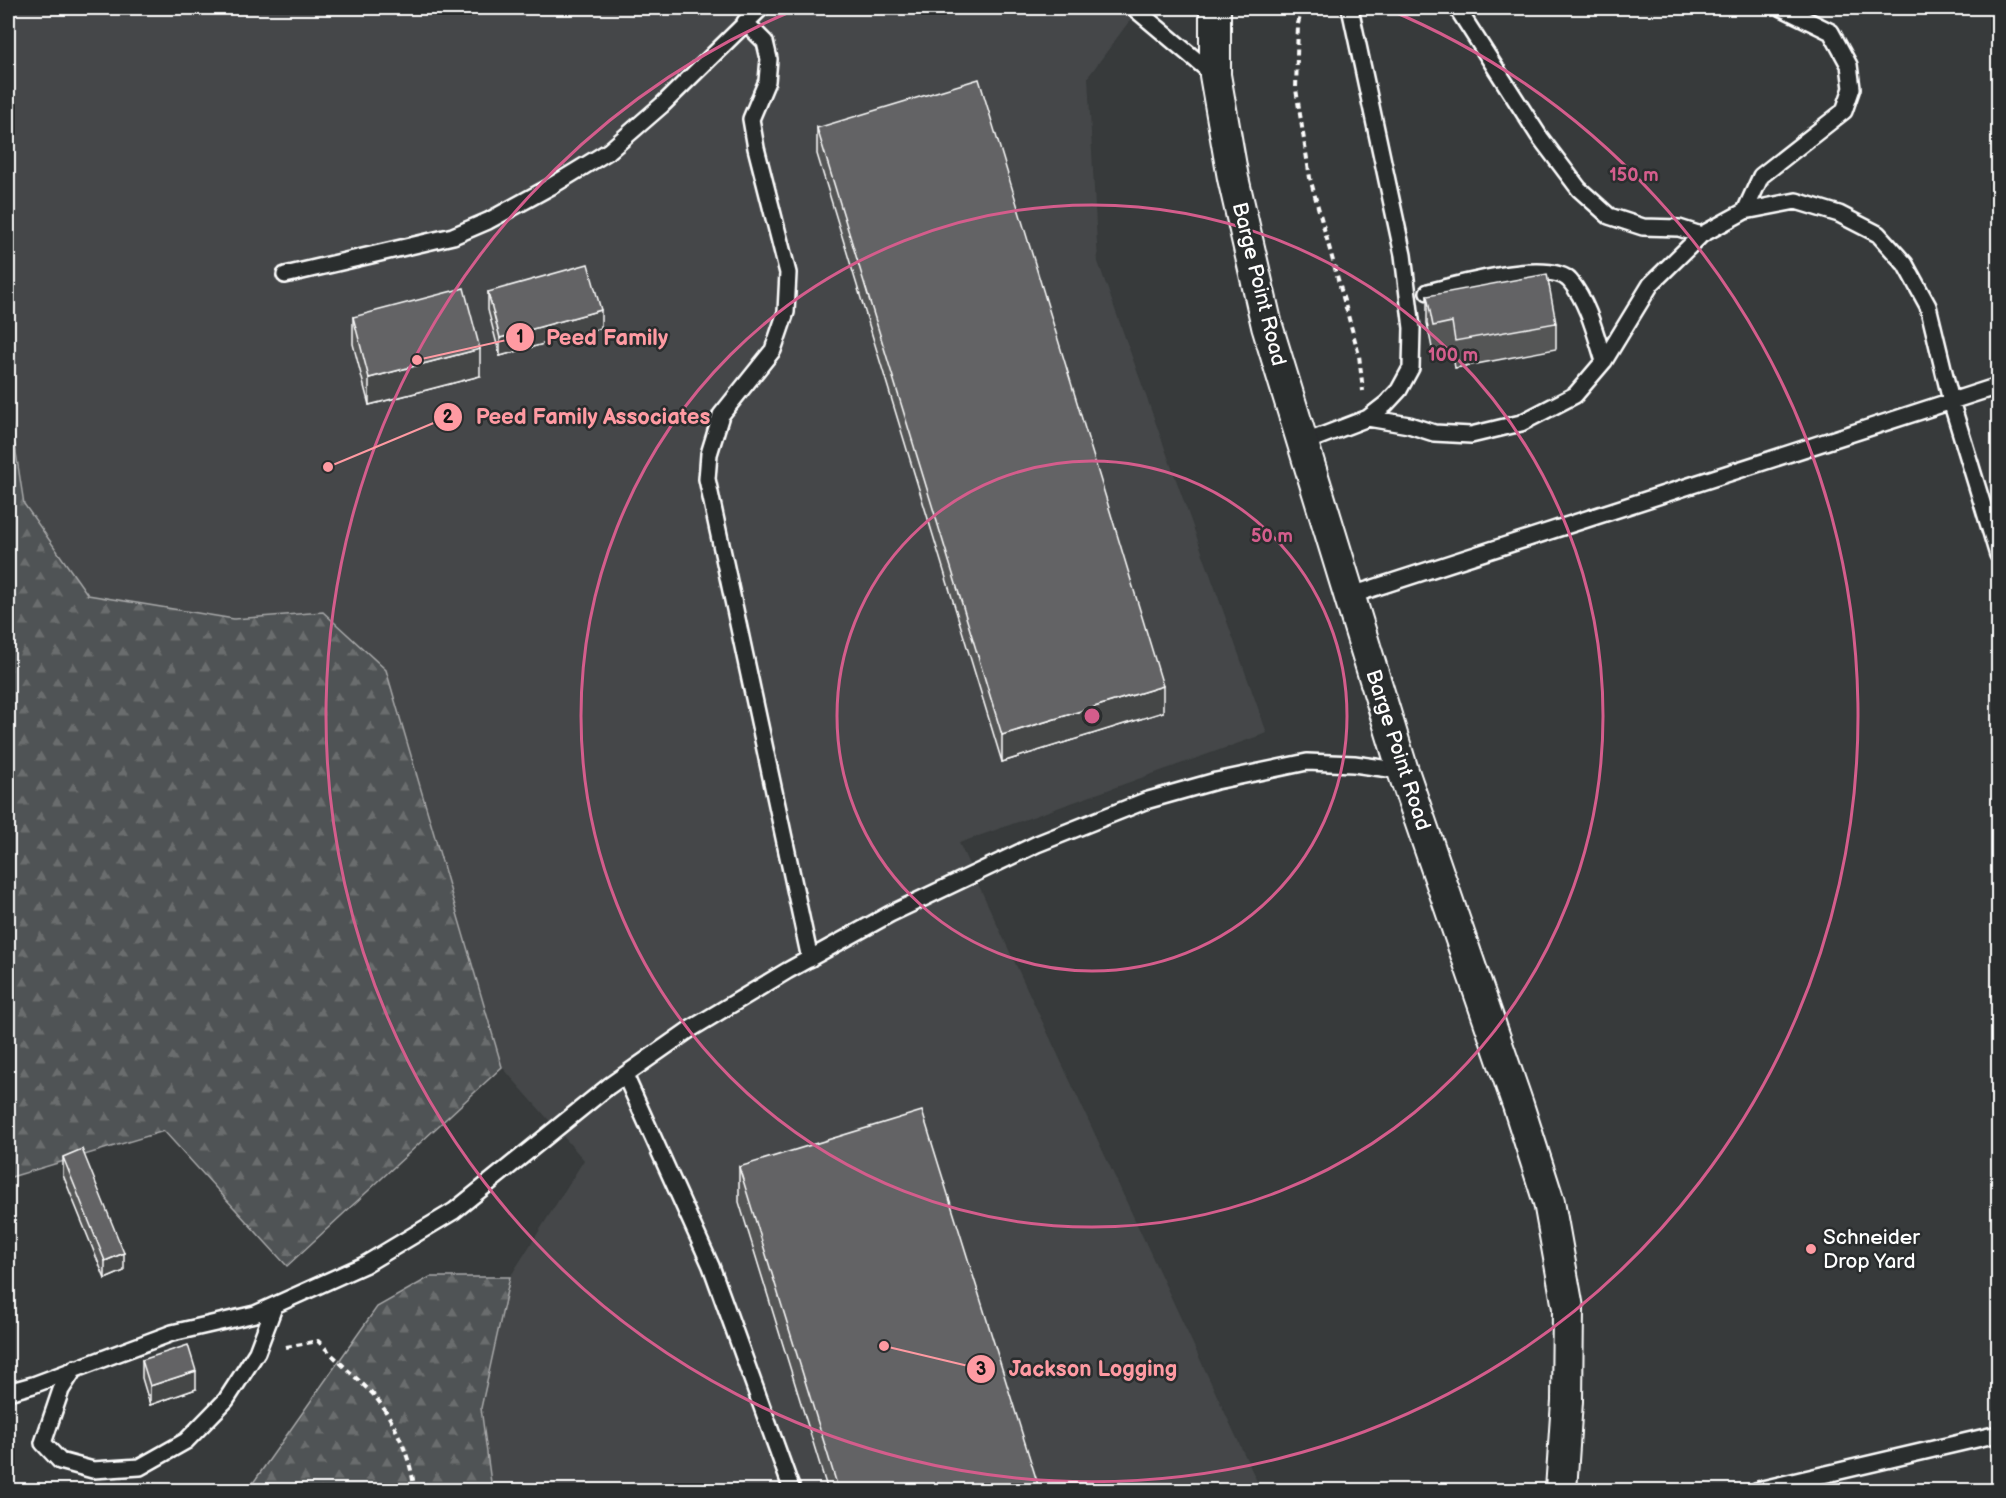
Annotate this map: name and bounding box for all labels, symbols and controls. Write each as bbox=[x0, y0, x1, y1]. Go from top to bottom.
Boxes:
text: 150 m bbox=[1609, 165, 1659, 186]
street label: Barge Point Road bbox=[1227, 200, 1291, 368]
callout: Peed Family bbox=[505, 317, 680, 357]
text: Peed Family bbox=[546, 325, 668, 352]
text: 1 bbox=[516, 327, 524, 348]
text: 100 m bbox=[1428, 345, 1478, 366]
callout: Peed Family Associates bbox=[433, 397, 722, 437]
text: Peed Family Associates bbox=[476, 404, 711, 431]
text: 2 bbox=[443, 407, 454, 428]
text: 50 m bbox=[1251, 526, 1293, 547]
street label: Barge Point Road bbox=[1360, 666, 1436, 834]
centre of rings bbox=[1082, 706, 1102, 726]
place label: Schneider Drop Yard bbox=[1823, 1225, 1920, 1274]
marker: Schneider Drop Yard bbox=[1804, 1242, 1818, 1256]
callout: Jackson Logging bbox=[966, 1349, 1189, 1389]
text: Jackson Logging bbox=[1009, 1356, 1177, 1383]
text: 3 bbox=[976, 1359, 986, 1380]

